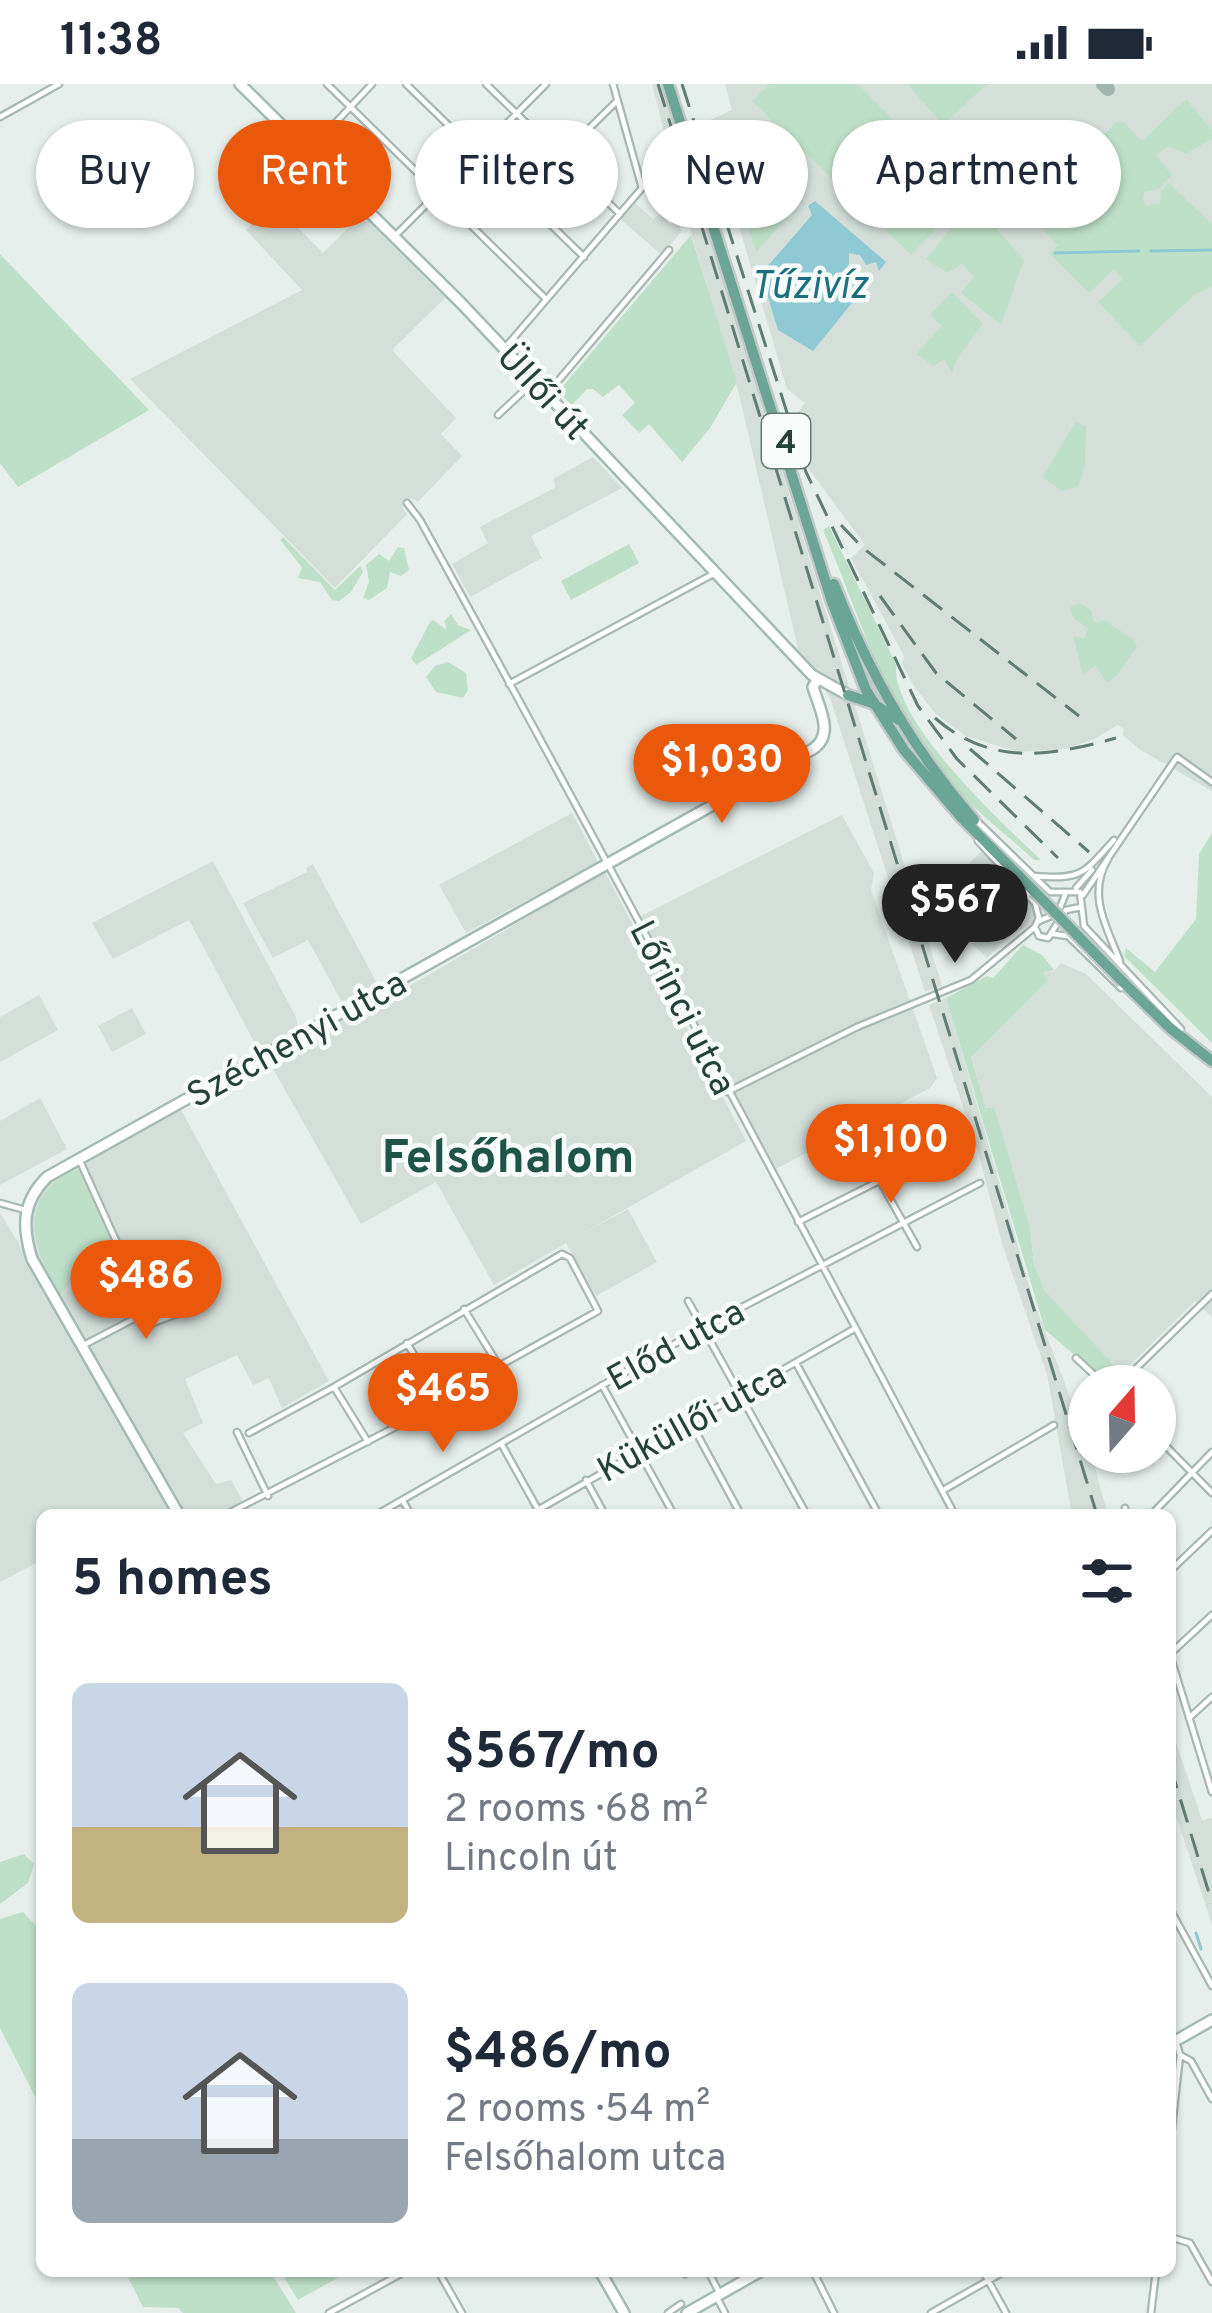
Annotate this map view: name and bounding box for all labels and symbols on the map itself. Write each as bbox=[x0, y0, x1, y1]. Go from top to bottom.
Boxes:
water label: Tűzivíz bbox=[750, 264, 869, 313]
street label: Üllői út bbox=[485, 335, 598, 452]
road number: 4 bbox=[762, 414, 810, 468]
pin: $1,030 bbox=[624, 724, 820, 826]
pin: $567 bbox=[884, 864, 1026, 966]
street label: Lőrinci utca bbox=[617, 914, 744, 1104]
street label: Széchenyi utca bbox=[180, 962, 416, 1121]
pin: $1,100 bbox=[793, 1104, 989, 1206]
district label: Felsőhalom bbox=[381, 1130, 635, 1190]
pin: $486 bbox=[75, 1240, 217, 1342]
street label: Előd utca bbox=[600, 1291, 754, 1404]
pin: $465 bbox=[372, 1353, 514, 1455]
street label: Küküllői utca bbox=[590, 1354, 796, 1495]
north arrow bbox=[1068, 1365, 1176, 1473]

